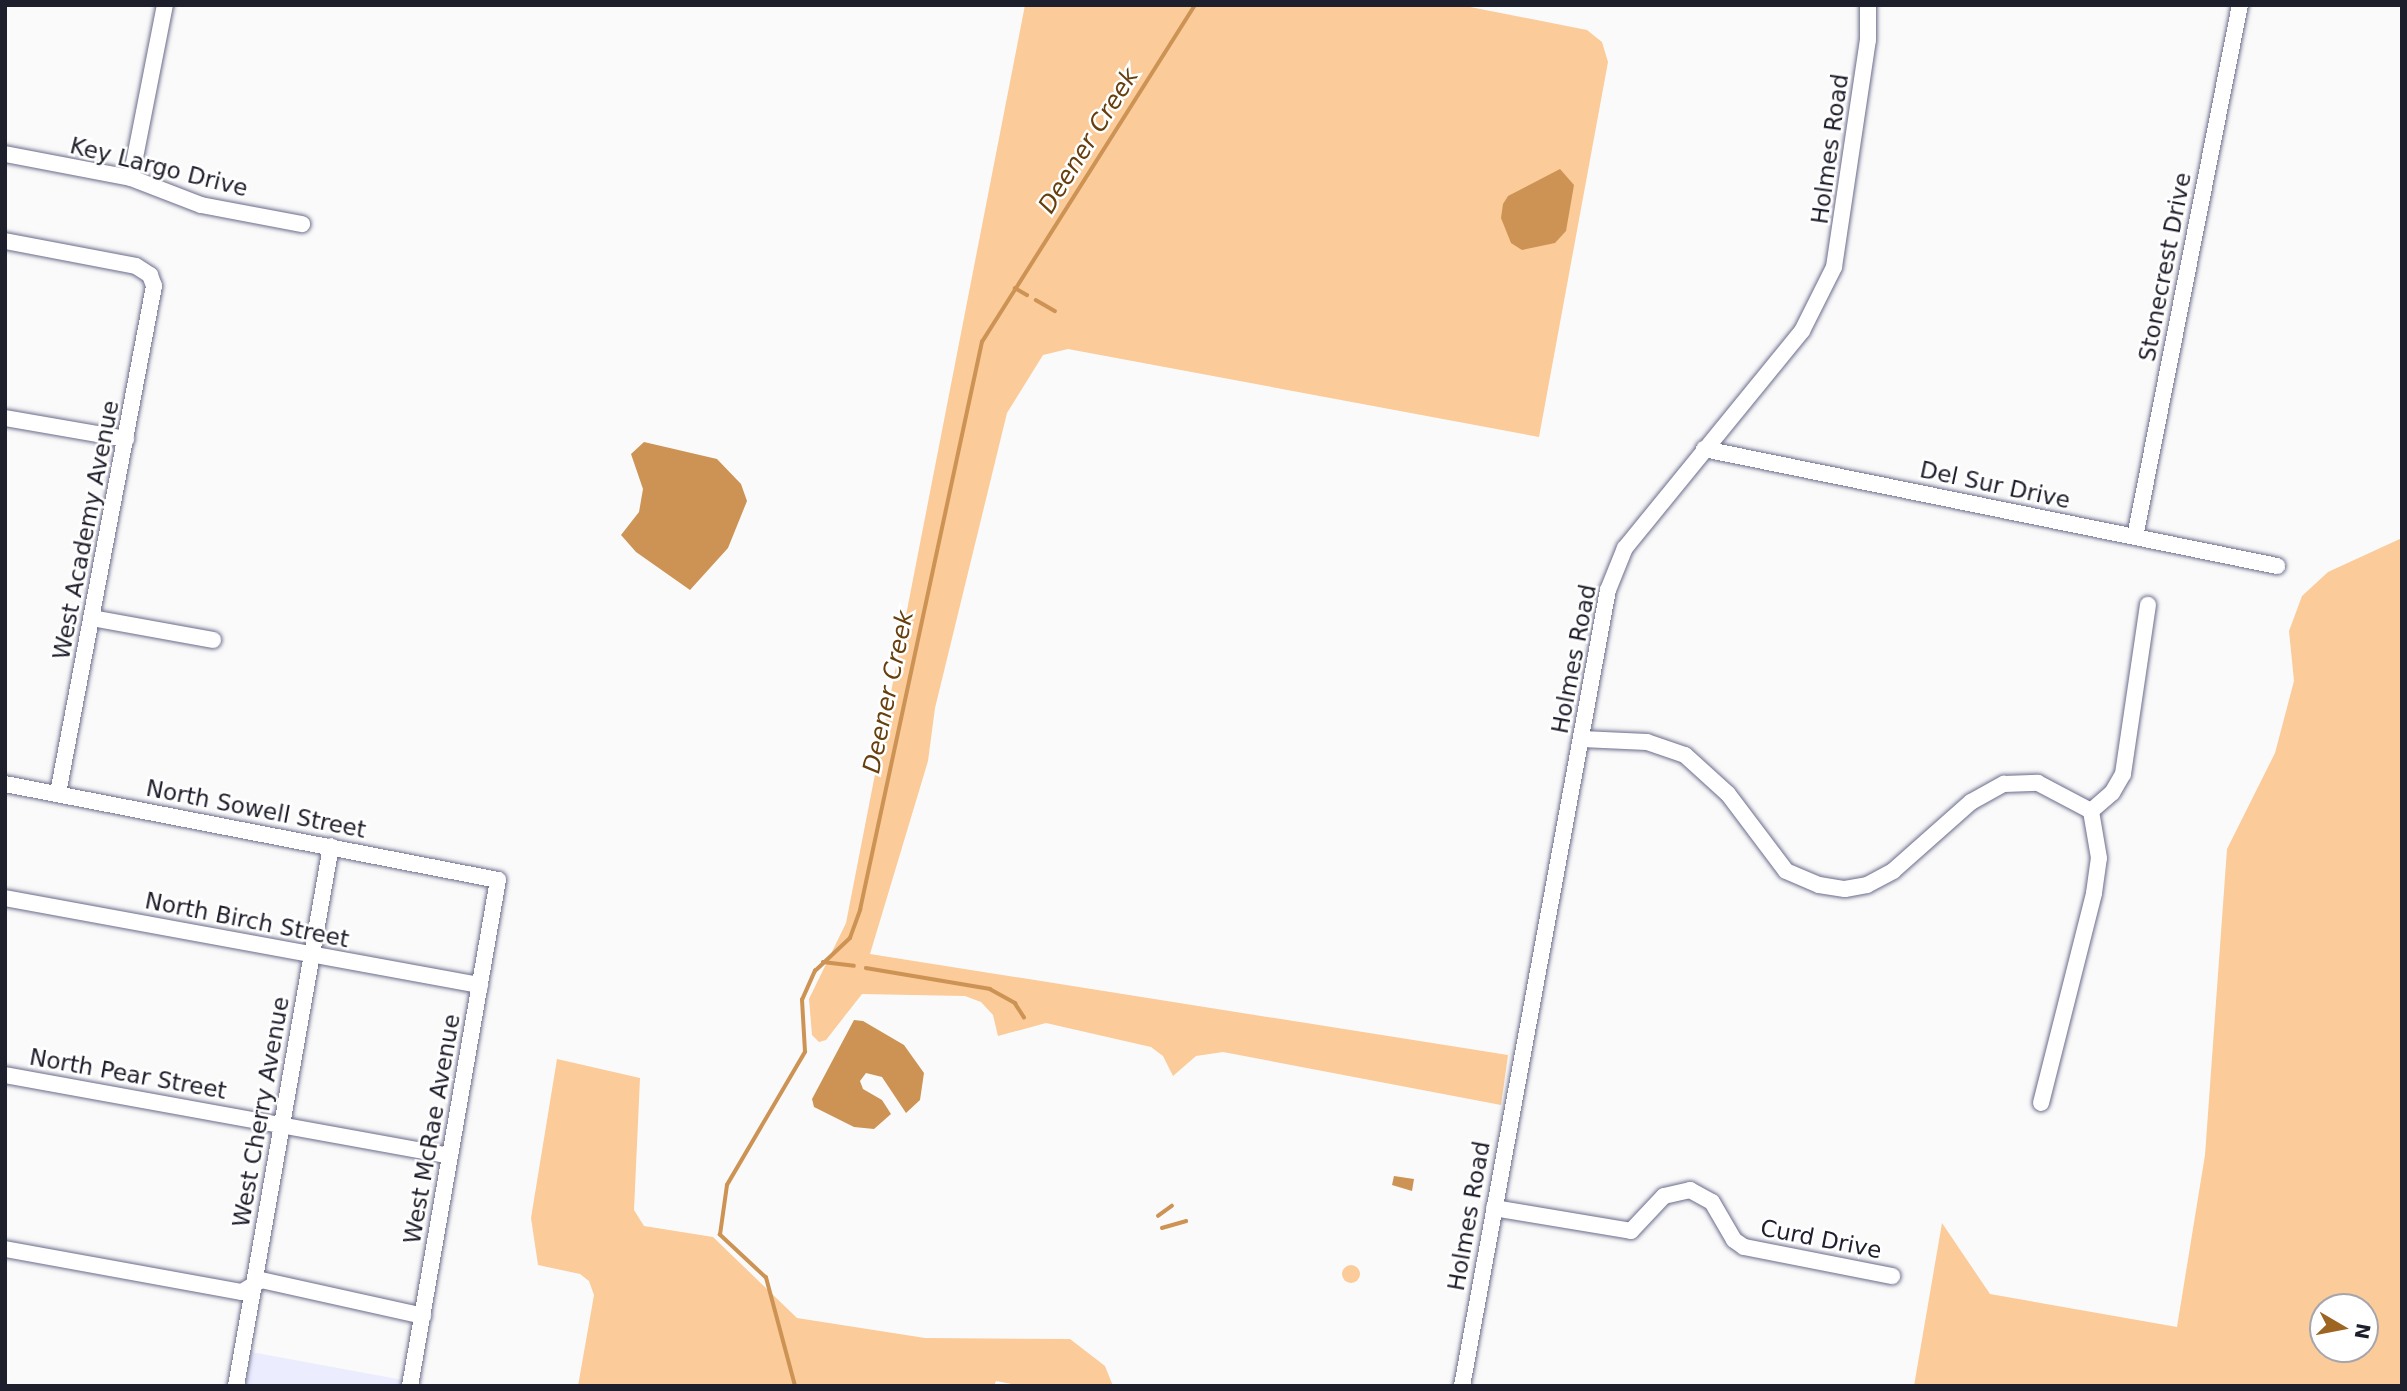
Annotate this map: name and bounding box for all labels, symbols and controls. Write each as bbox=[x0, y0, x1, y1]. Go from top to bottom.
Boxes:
water label: Deener Creek bbox=[1033, 63, 1145, 219]
street label: Holmes Road bbox=[1806, 72, 1854, 226]
street label: Key Largo Drive bbox=[67, 132, 251, 202]
street label: Stonecrest Drive bbox=[2133, 170, 2197, 364]
street label: West Academy Avenue bbox=[47, 398, 125, 662]
street label: Del Sur Drive bbox=[1917, 456, 2073, 514]
street label: Holmes Road bbox=[1546, 582, 1602, 736]
water label: Deener Creek bbox=[858, 608, 920, 776]
street label: North Sowell Street bbox=[144, 774, 368, 844]
street label: North Birch Street bbox=[143, 887, 351, 953]
street label: West Cherry Avenue bbox=[227, 995, 295, 1229]
street label: West McRae Avenue bbox=[398, 1012, 466, 1246]
street label: North Pear Street bbox=[27, 1043, 229, 1105]
street label: Holmes Road bbox=[1442, 1139, 1496, 1293]
street label: Curd Drive bbox=[1758, 1214, 1884, 1264]
north arrow bbox=[2309, 1293, 2379, 1363]
text: N bbox=[2350, 1322, 2375, 1341]

